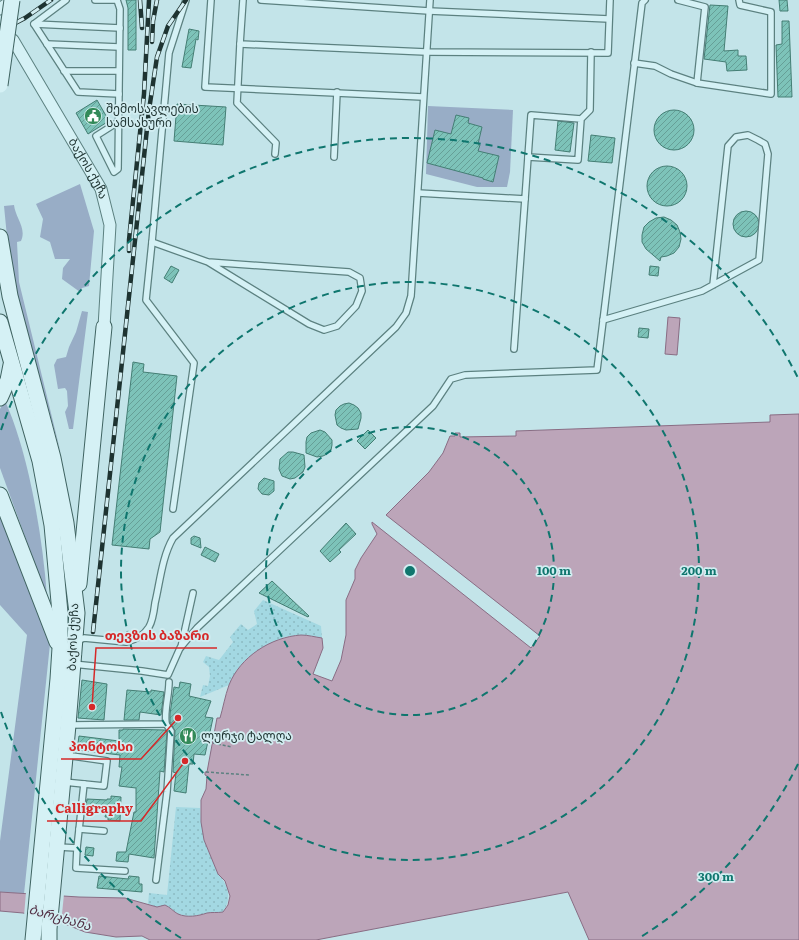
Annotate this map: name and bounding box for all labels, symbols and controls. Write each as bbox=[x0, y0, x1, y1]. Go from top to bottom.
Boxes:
place label: შემოსავლების სამსახური bbox=[106, 99, 199, 131]
public building icon: შემოსავლების სამსახური bbox=[83, 106, 103, 126]
street label: ბაქოს ქუჩა bbox=[65, 134, 113, 201]
text: 100 m bbox=[537, 561, 571, 579]
text: 200 m bbox=[681, 561, 717, 579]
centre of rings bbox=[403, 564, 417, 578]
street label: ბაქოს ქუჩა bbox=[62, 603, 82, 671]
callout: თევზის ბაზარი bbox=[96, 623, 217, 648]
text: თევზის ბაზარი bbox=[105, 625, 209, 644]
restaurant icon: ლურჯი ტალღა bbox=[178, 726, 198, 746]
place label: ლურჯი ტალღა bbox=[201, 726, 292, 744]
callout: პონტოსი bbox=[61, 734, 141, 759]
text: პონტოსი bbox=[69, 736, 133, 755]
callout: Calligraphy bbox=[47, 796, 141, 821]
text: Calligraphy bbox=[55, 798, 133, 817]
text: 300 m bbox=[698, 867, 734, 885]
water label: ბარცხანა bbox=[27, 899, 94, 935]

